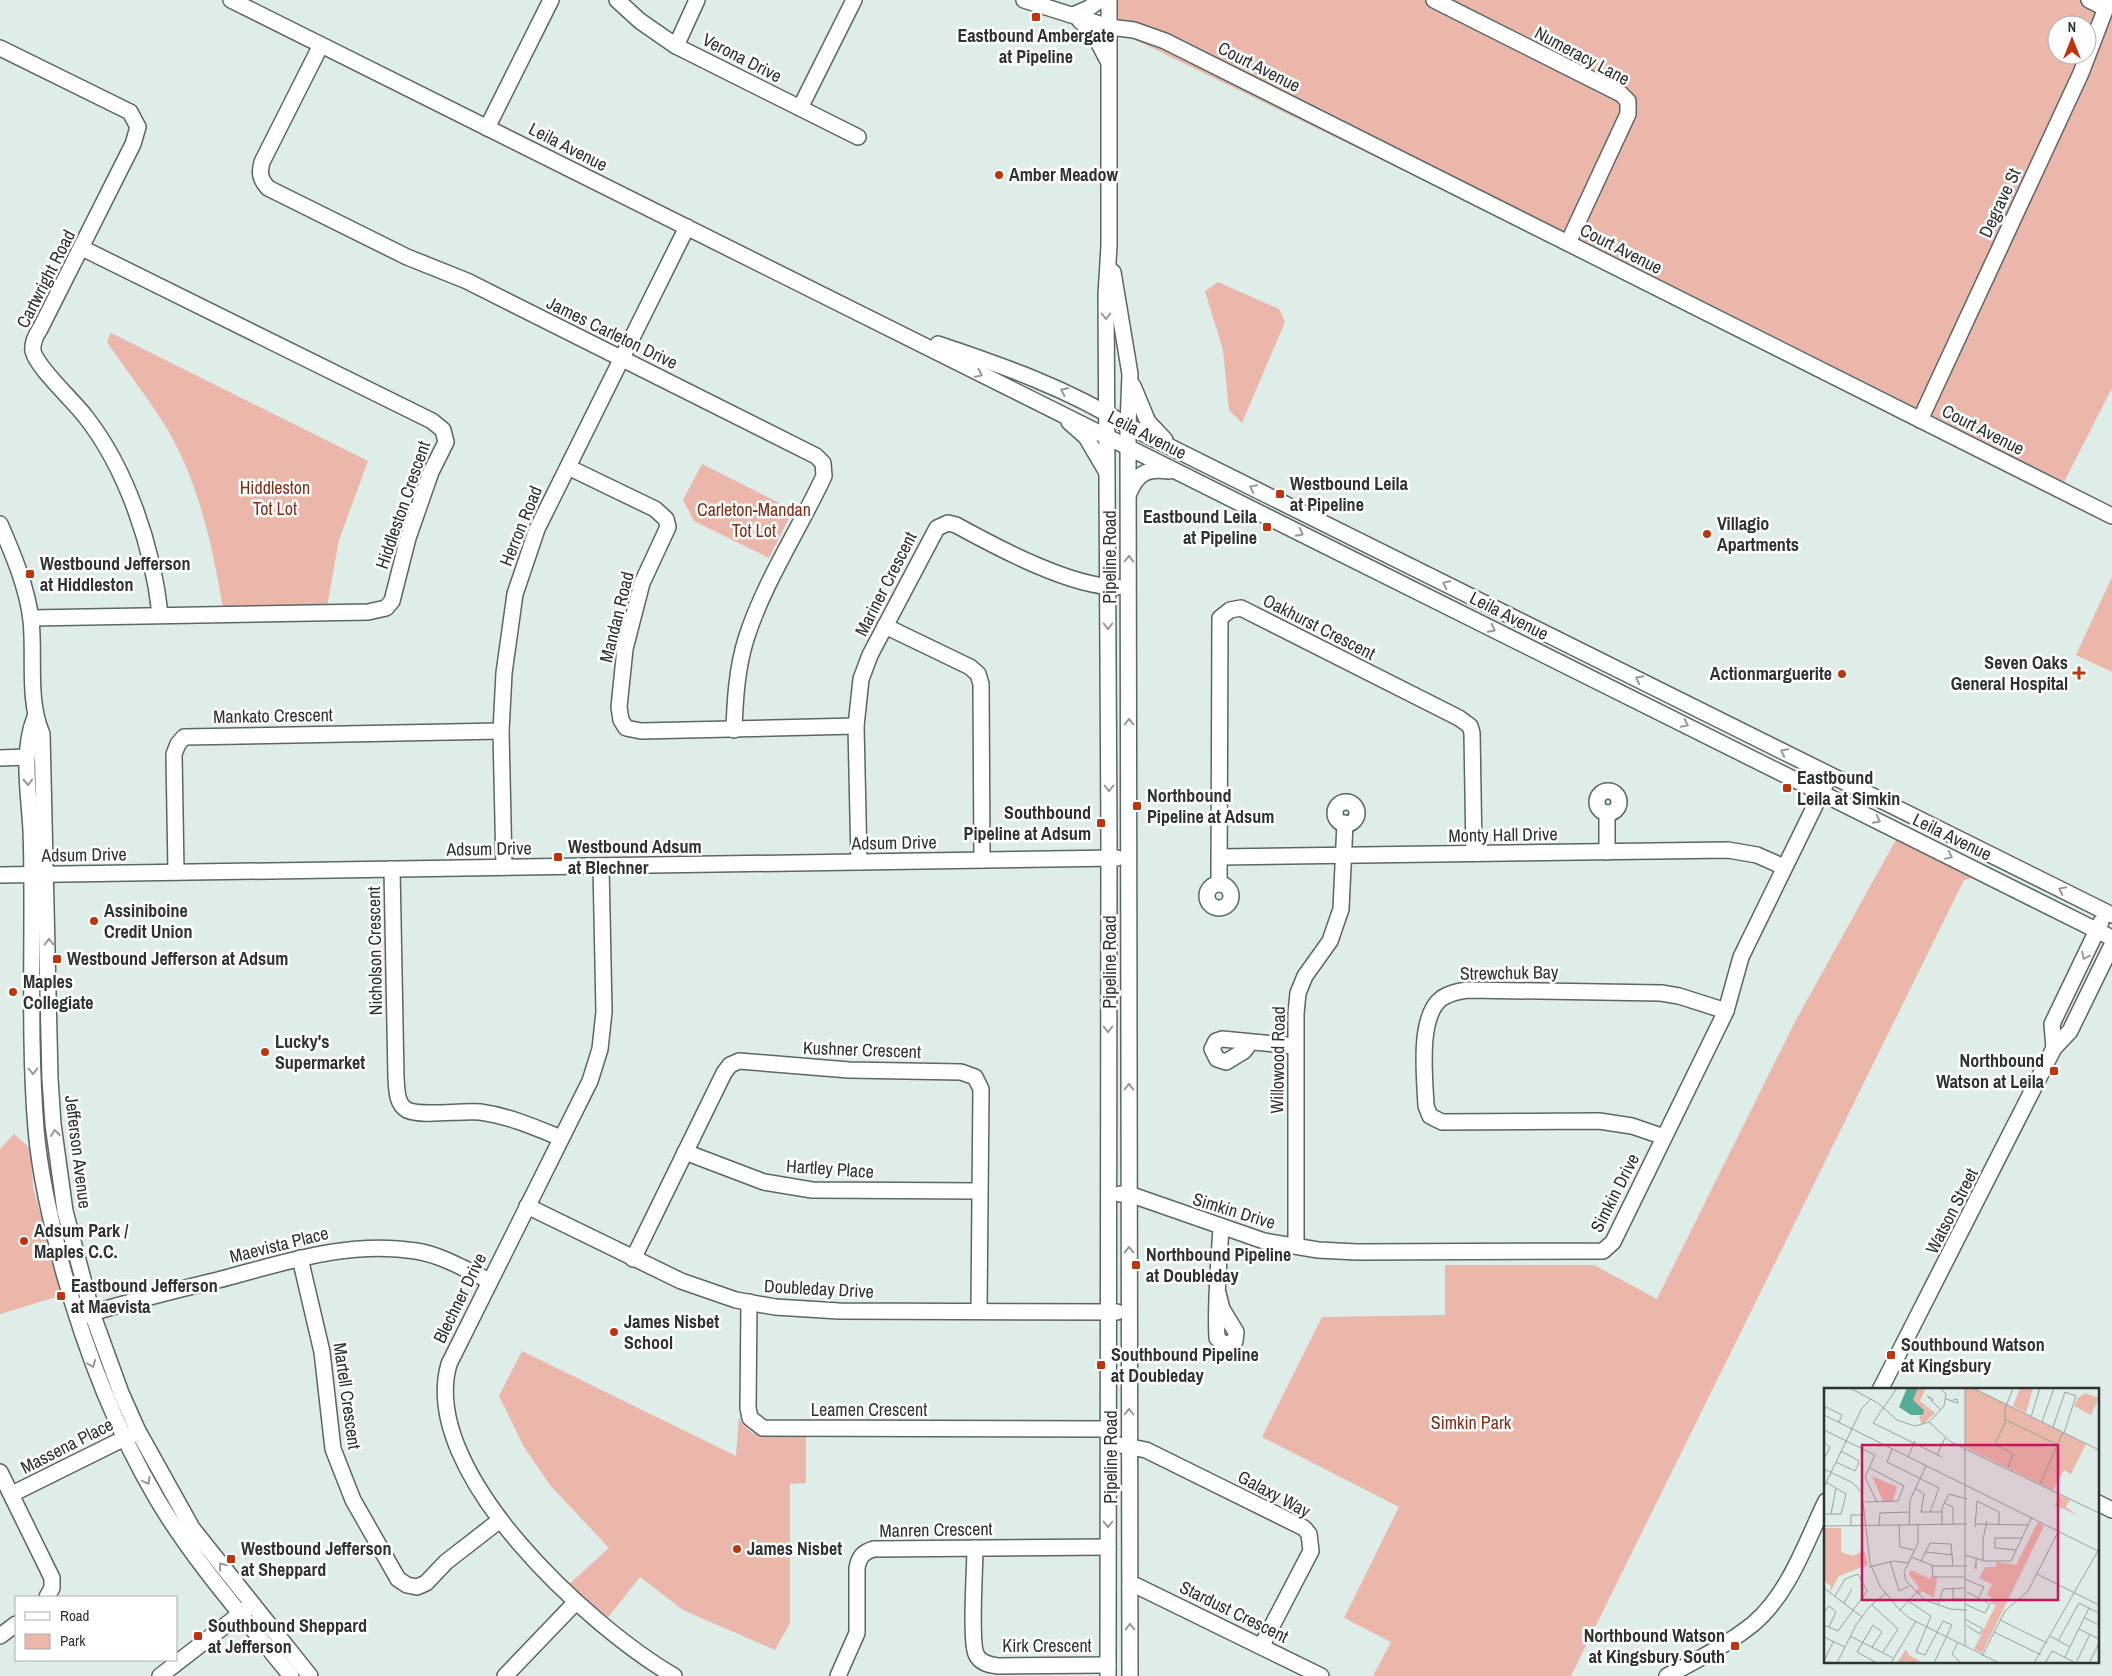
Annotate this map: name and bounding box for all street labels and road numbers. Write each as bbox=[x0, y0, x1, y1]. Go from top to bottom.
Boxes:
street label: Numeracy Lane bbox=[1530, 20, 1634, 91]
street label: Verona Drive bbox=[698, 27, 786, 88]
street label: Court Avenue bbox=[1214, 35, 1305, 98]
street label: Leila Avenue bbox=[525, 116, 612, 177]
street label: Degrave St bbox=[1973, 164, 2026, 242]
street label: Court Avenue bbox=[1576, 217, 1667, 280]
street label: Cartwright Road bbox=[10, 225, 81, 332]
street label: James Carleton Drive bbox=[543, 290, 682, 375]
street label: Court Avenue bbox=[1938, 398, 2029, 461]
street label: Leila Avenue bbox=[1104, 404, 1191, 465]
street label: Hiddleston Crescent bbox=[369, 438, 436, 572]
street label: Herron Road bbox=[493, 482, 548, 570]
street label: Pipeline Road bbox=[1097, 510, 1122, 604]
street label: Mariner Crescent bbox=[849, 527, 923, 640]
street label: Mandan Road bbox=[593, 569, 640, 665]
street label: Leila Avenue bbox=[1466, 585, 1553, 646]
street label: Oakhurst Crescent bbox=[1259, 587, 1380, 666]
street label: Mankato Crescent bbox=[213, 702, 333, 729]
street label: Leila Avenue bbox=[1908, 807, 1996, 866]
street label: Monty Hall Drive bbox=[1448, 821, 1558, 848]
street label: Adsum Drive bbox=[850, 829, 937, 856]
street label: Adsum Drive bbox=[445, 835, 532, 862]
street label: Adsum Drive bbox=[40, 841, 127, 868]
street label: Nicholson Crescent bbox=[361, 886, 388, 1016]
street label: Pipeline Road bbox=[1097, 915, 1122, 1009]
street label: Strewchuk Bay bbox=[1460, 959, 1559, 986]
street label: Willowood Road bbox=[1264, 1006, 1291, 1114]
street label: Kushner Crescent bbox=[803, 1035, 921, 1064]
street label: Jefferson Avenue bbox=[59, 1094, 98, 1210]
street label: Simkin Drive bbox=[1584, 1149, 1645, 1236]
street label: Hartley Place bbox=[785, 1153, 875, 1184]
street label: Watson Street bbox=[1919, 1164, 1984, 1258]
street label: Simkin Drive bbox=[1190, 1186, 1279, 1235]
street label: Maevista Place bbox=[227, 1220, 331, 1269]
street label: Blechner Drive bbox=[427, 1248, 492, 1347]
street label: Doubleday Drive bbox=[763, 1273, 875, 1304]
street label: Martell Crescent bbox=[328, 1341, 367, 1451]
street label: Leamen Crescent bbox=[811, 1397, 927, 1422]
street label: Pipeline Road bbox=[1098, 1410, 1123, 1504]
street label: Massena Place bbox=[16, 1412, 117, 1480]
street label: Galaxy Way bbox=[1233, 1464, 1316, 1523]
street label: Manren Crescent bbox=[879, 1516, 993, 1543]
street label: Stardust Crescent bbox=[1176, 1574, 1293, 1649]
street label: Kirk Crescent bbox=[1002, 1633, 1092, 1658]

